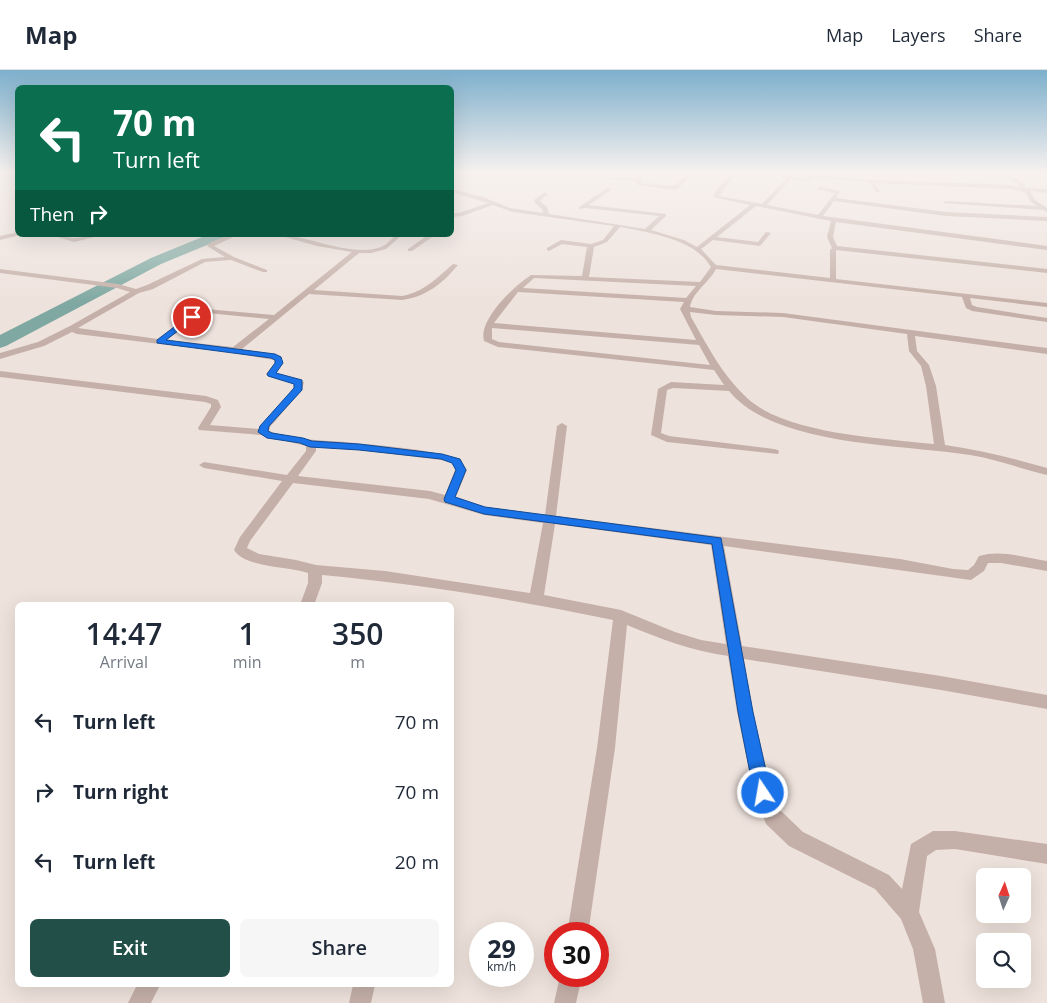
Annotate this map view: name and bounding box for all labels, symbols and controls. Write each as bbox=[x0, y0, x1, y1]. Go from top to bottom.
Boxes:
text: Map bbox=[25, 18, 77, 51]
text: Map bbox=[826, 23, 863, 47]
text: Layers bbox=[891, 23, 946, 47]
text: Share bbox=[974, 23, 1022, 47]
text: 70 m bbox=[113, 99, 196, 146]
icon: left bbox=[30, 105, 95, 170]
text: Turn left bbox=[113, 144, 200, 174]
icon: right bbox=[84, 200, 112, 228]
text: Then bbox=[30, 201, 74, 227]
pin bbox=[171, 296, 213, 338]
icon: arrive bbox=[178, 303, 206, 331]
text: 14:47 bbox=[86, 613, 162, 654]
text: 1 bbox=[239, 613, 256, 654]
text: 350 bbox=[332, 613, 383, 654]
text: Arrival bbox=[100, 651, 148, 673]
text: min bbox=[233, 651, 262, 673]
text: m bbox=[350, 651, 365, 673]
icon: left bbox=[30, 708, 58, 736]
text: Turn left bbox=[73, 709, 155, 735]
text: 70 m bbox=[395, 709, 439, 735]
position arrow bbox=[736, 766, 788, 818]
icon: right bbox=[30, 778, 58, 806]
text: Turn right bbox=[73, 779, 168, 805]
text: 70 m bbox=[395, 779, 439, 805]
icon: left bbox=[30, 848, 58, 876]
text: Turn left bbox=[73, 849, 155, 875]
text: 20 m bbox=[395, 849, 439, 875]
north arrow bbox=[976, 868, 1031, 922]
map controls bbox=[976, 868, 1031, 988]
button: Exit bbox=[30, 919, 230, 977]
button: Share bbox=[240, 919, 439, 977]
speed limit sign: 30 bbox=[544, 922, 609, 987]
text: 29 bbox=[487, 931, 516, 965]
button: search bbox=[976, 933, 1031, 988]
text: km/h bbox=[487, 958, 516, 975]

